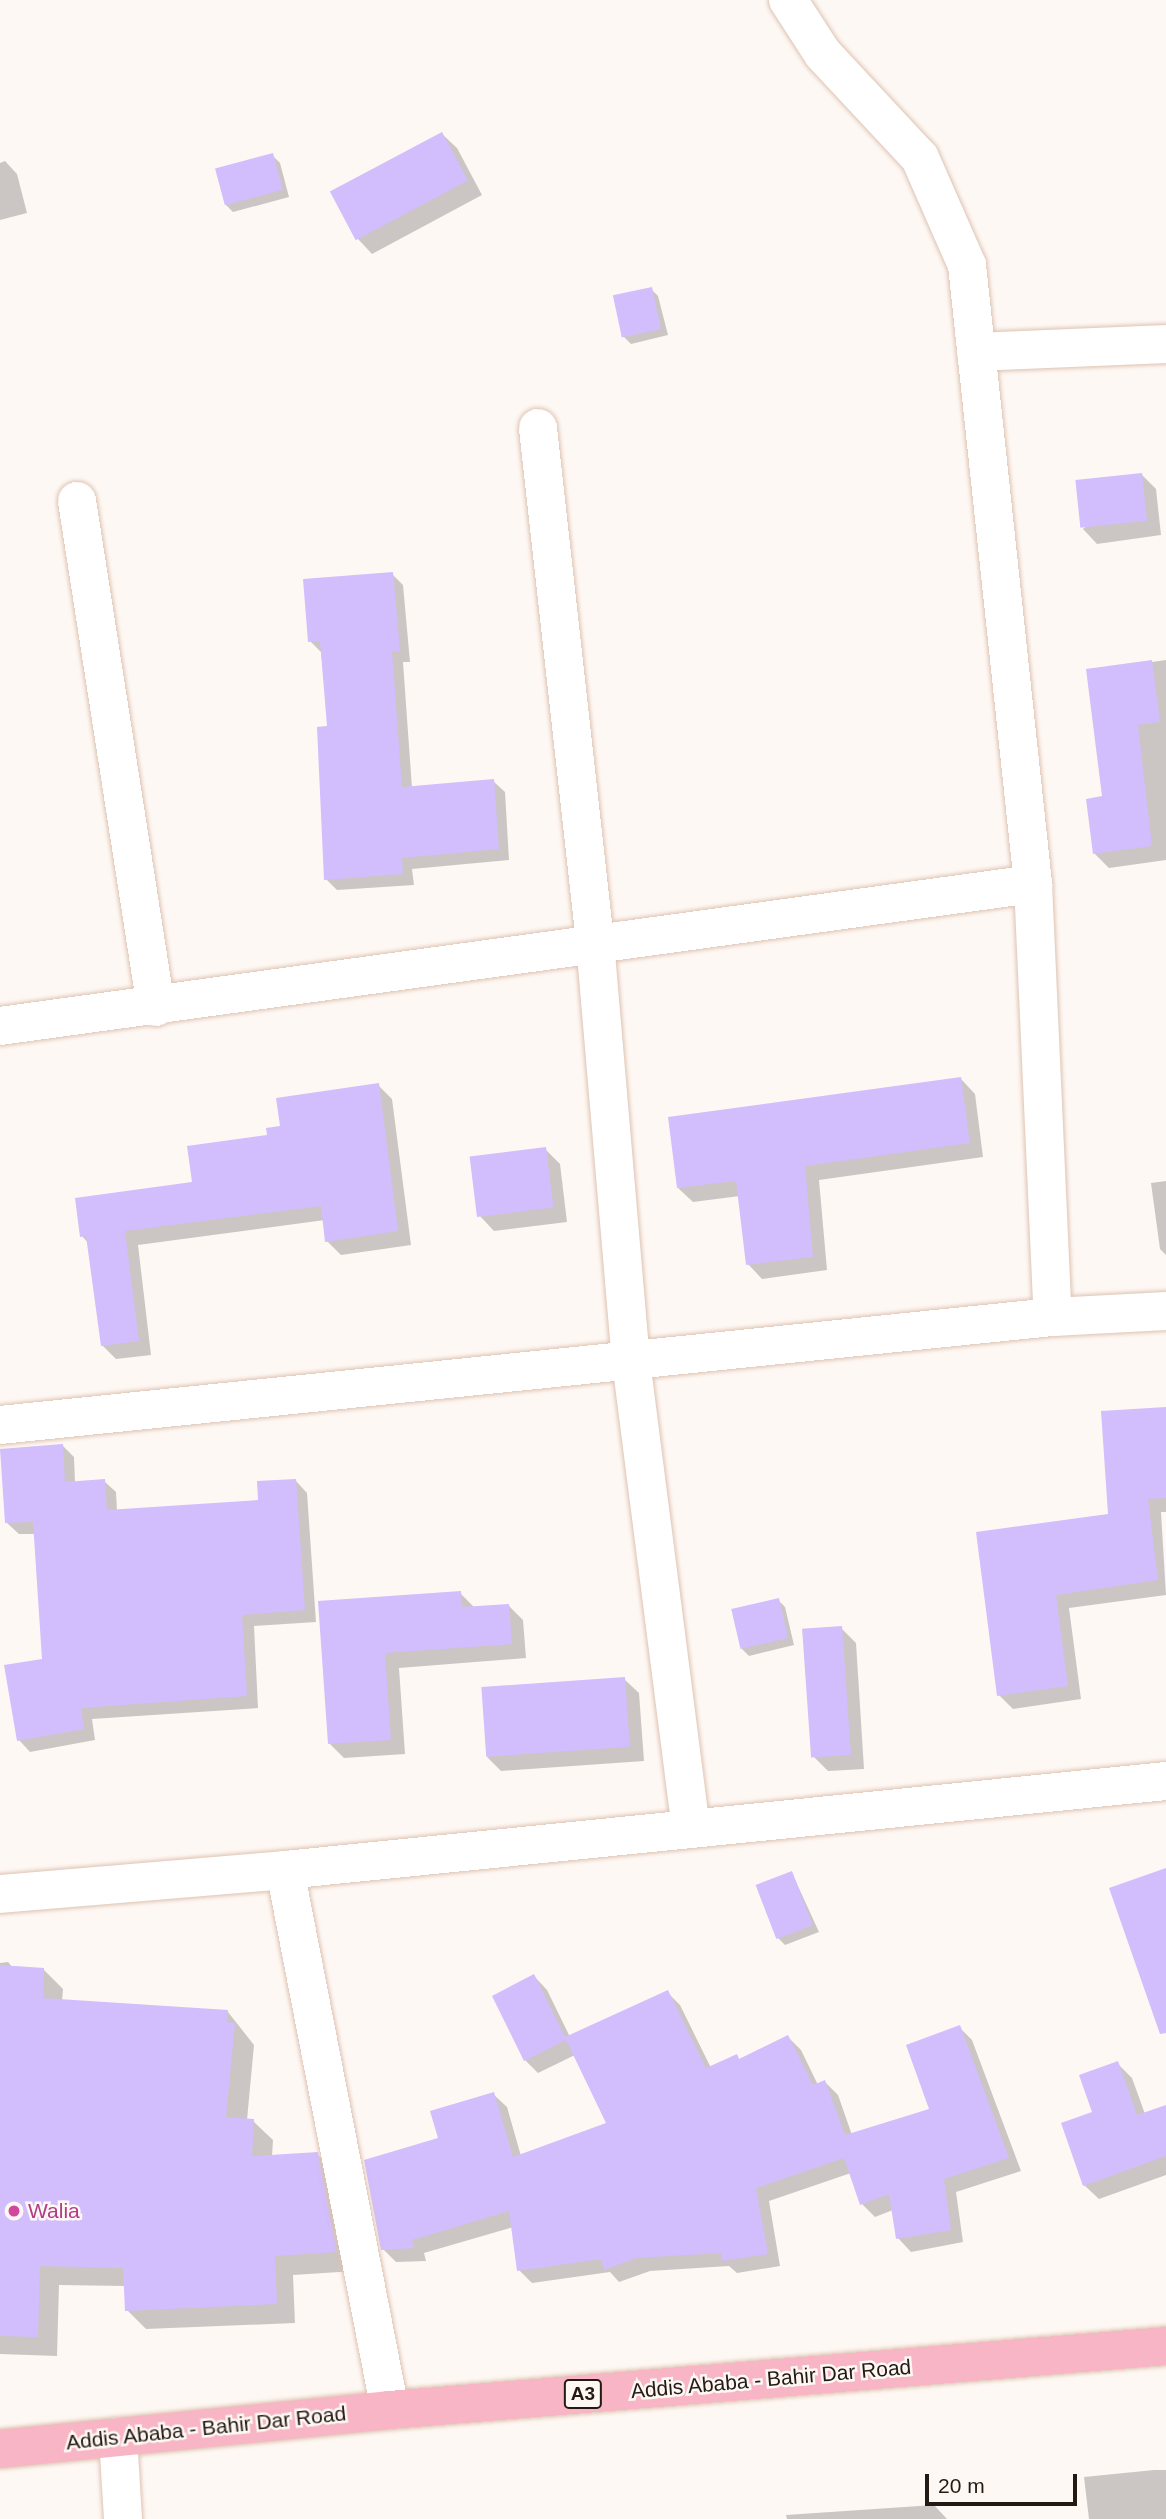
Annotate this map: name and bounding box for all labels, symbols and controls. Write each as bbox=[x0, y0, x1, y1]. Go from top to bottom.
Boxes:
place label: Walia bbox=[28, 2198, 80, 2224]
marker: Walia bbox=[6, 2203, 22, 2219]
street label: Addis Ababa - Bahir Dar Road bbox=[629, 2354, 913, 2404]
road number: A3 bbox=[564, 2378, 602, 2410]
street label: Addis Ababa - Bahir Dar Road bbox=[64, 2401, 348, 2455]
scale bar bbox=[928, 2460, 1080, 2504]
text: 20 m bbox=[938, 2474, 985, 2497]

